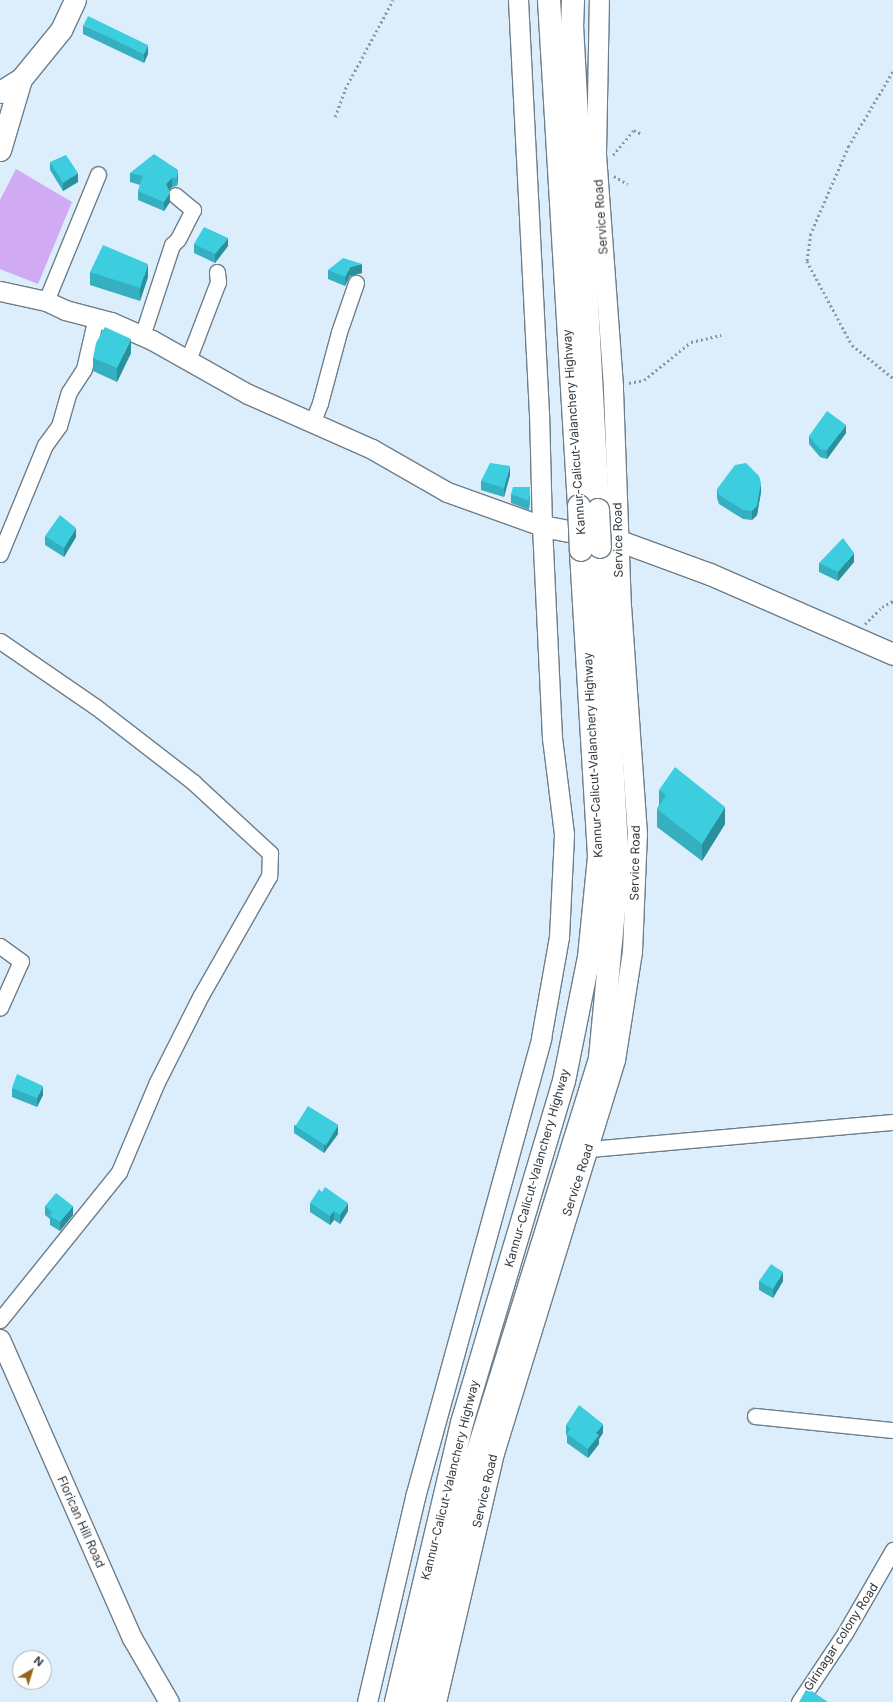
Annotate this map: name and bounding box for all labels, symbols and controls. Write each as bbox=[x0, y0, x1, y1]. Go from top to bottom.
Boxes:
street label: Service Road bbox=[591, 179, 611, 255]
street label: Kannur-Calicut-Valanchery Highway bbox=[560, 329, 588, 535]
street label: Service Road bbox=[610, 502, 626, 578]
street label: Kannur-Calicut-Valanchery Highway bbox=[580, 652, 606, 858]
street label: Service Road bbox=[627, 825, 643, 901]
street label: Kannur-Calicut-Valanchery Highway bbox=[502, 1067, 572, 1269]
street label: Service Road bbox=[560, 1142, 596, 1218]
street label: Kannur-Calicut-Valanchery Highway bbox=[418, 1378, 482, 1582]
street label: Service Road bbox=[470, 1453, 500, 1529]
street label: Florican Hill Road bbox=[54, 1474, 108, 1570]
street label: Girinagar colony Road bbox=[801, 1580, 881, 1694]
north arrow bbox=[12, 1650, 52, 1690]
text: N bbox=[31, 1653, 46, 1669]

